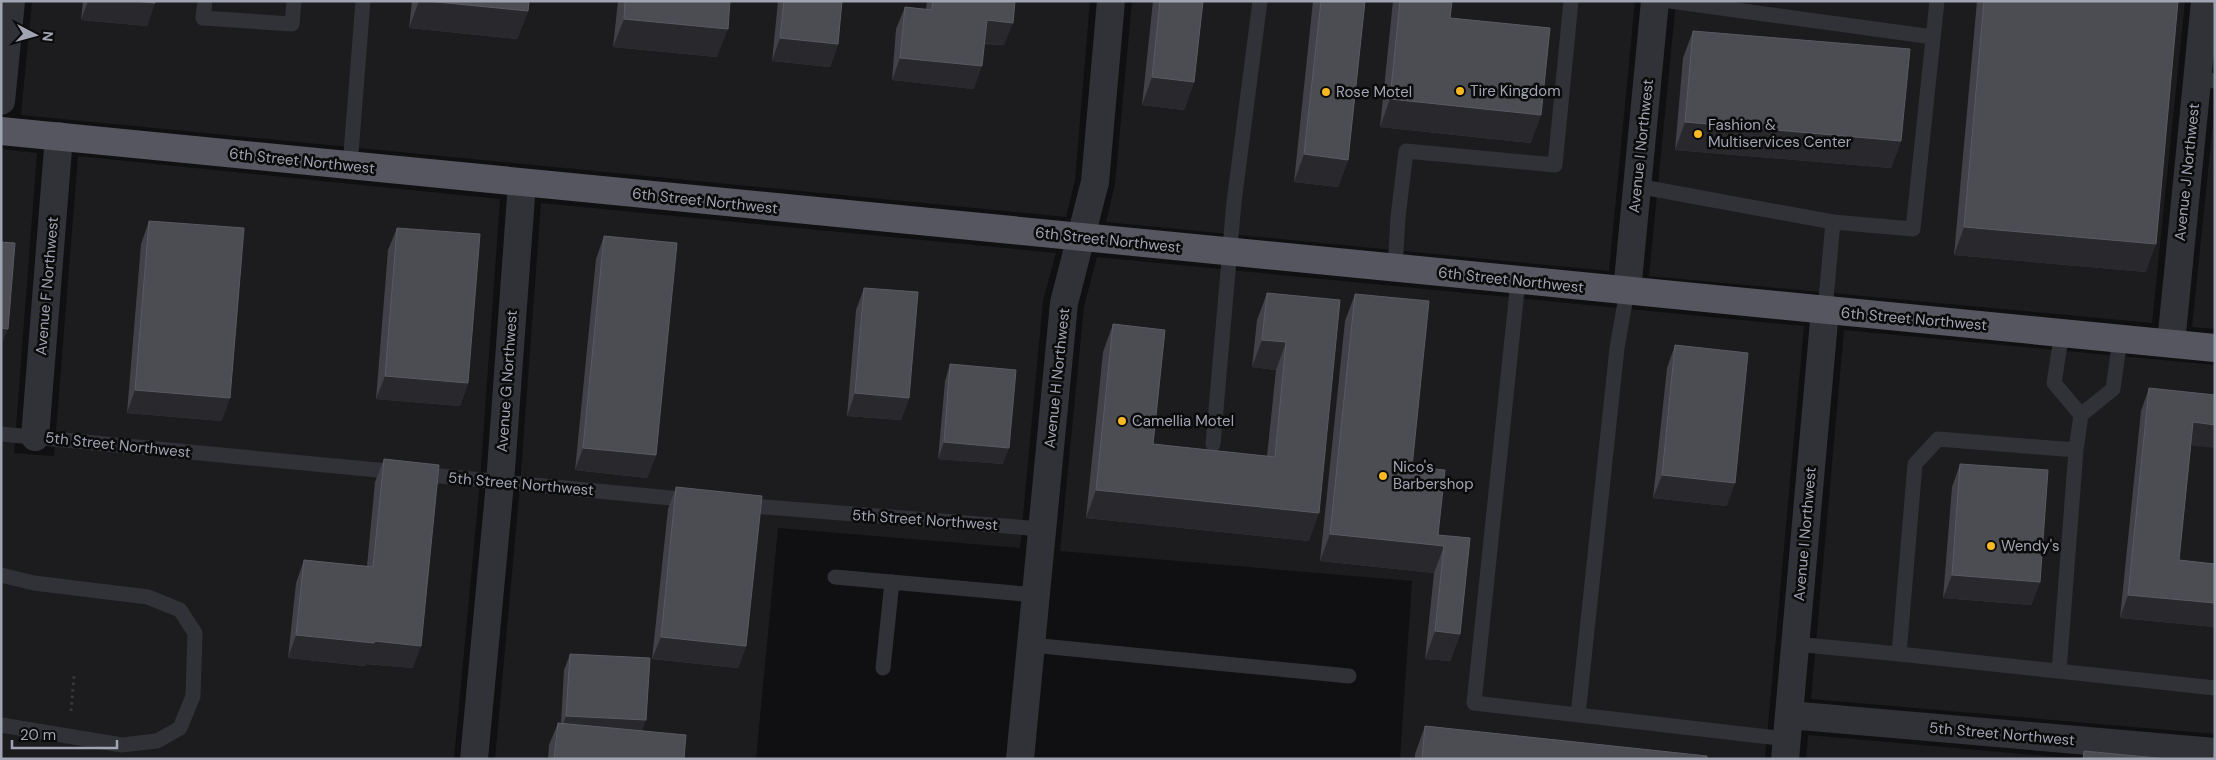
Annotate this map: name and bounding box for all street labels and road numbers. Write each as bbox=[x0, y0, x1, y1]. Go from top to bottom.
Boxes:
street label: Avenue I Northwest bbox=[1624, 78, 1658, 214]
street label: Avenue J Northwest bbox=[2170, 102, 2204, 242]
street label: 6th Street Northwest bbox=[228, 143, 376, 179]
street label: 6th Street Northwest bbox=[631, 183, 779, 219]
street label: Avenue F Northwest bbox=[31, 216, 63, 356]
street label: 6th Street Northwest bbox=[1034, 222, 1182, 258]
street label: 6th Street Northwest bbox=[1437, 262, 1585, 298]
street label: 6th Street Northwest bbox=[1840, 303, 1988, 335]
street label: Avenue H Northwest bbox=[1040, 307, 1074, 449]
street label: Avenue G Northwest bbox=[492, 309, 522, 453]
street label: 5th Street Northwest bbox=[44, 427, 192, 463]
street label: Avenue I Northwest bbox=[1789, 466, 1821, 602]
street label: 5th Street Northwest bbox=[447, 468, 595, 500]
street label: 5th Street Northwest bbox=[851, 505, 999, 535]
street label: 5th Street Northwest bbox=[1928, 718, 2076, 750]

